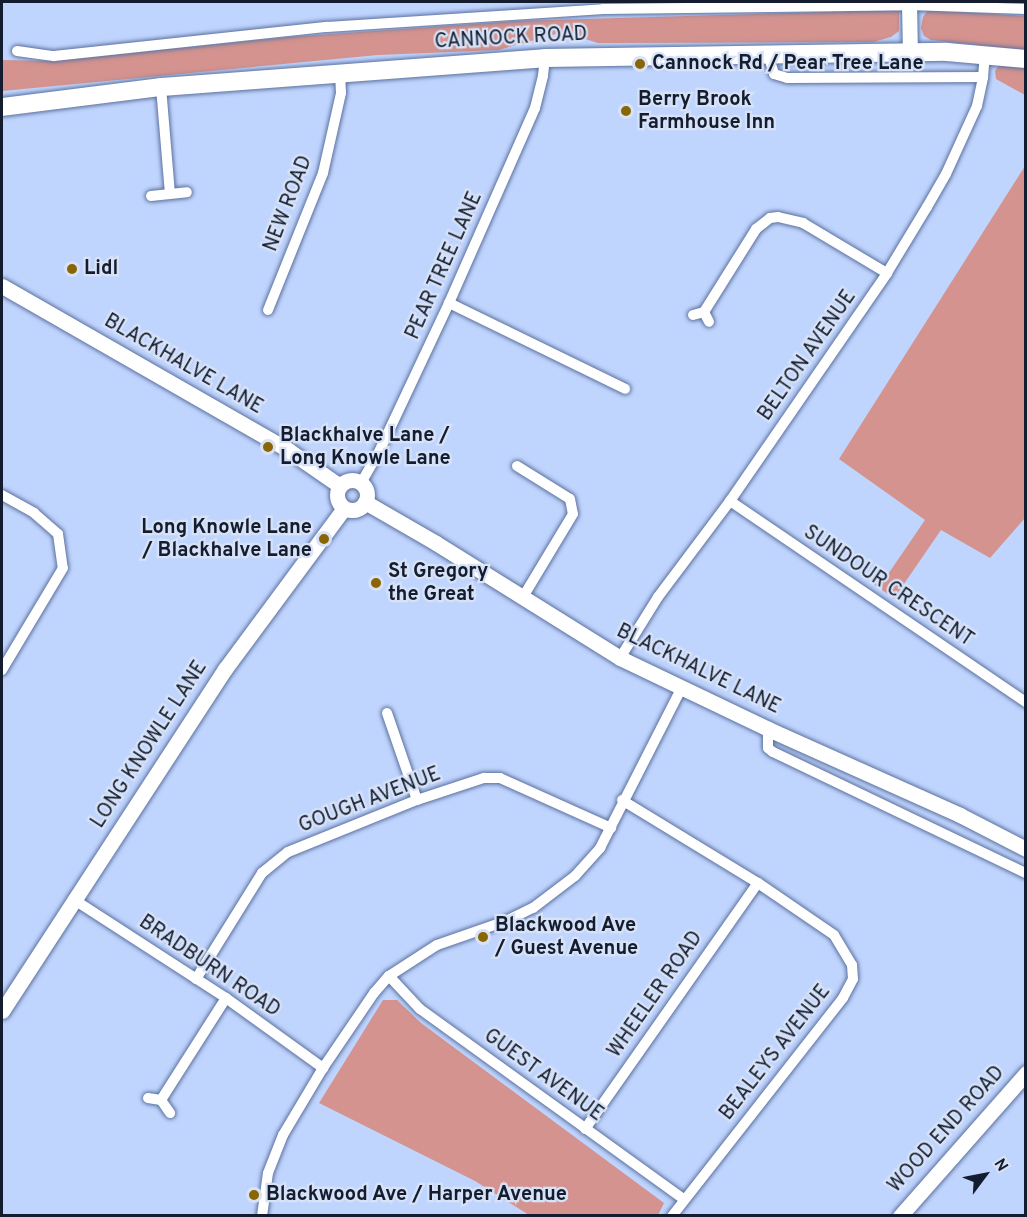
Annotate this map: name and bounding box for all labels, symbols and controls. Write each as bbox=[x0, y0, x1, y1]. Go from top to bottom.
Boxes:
street label: CANNOCK ROAD bbox=[434, 23, 588, 55]
place label: Cannock Rd / Pear Tree Lane bbox=[652, 52, 924, 76]
marker: Cannock Rd / Pear Tree Lane bbox=[633, 57, 647, 71]
place label: Berry Brook Farmhouse Inn bbox=[638, 88, 775, 135]
marker: Berry Brook Farmhouse Inn bbox=[619, 104, 633, 118]
street label: NEW ROAD bbox=[260, 152, 318, 256]
street label: PEAR TREE LANE bbox=[401, 188, 489, 344]
place label: Lidl bbox=[84, 257, 118, 281]
marker: Lidl bbox=[65, 262, 79, 276]
street label: BELTON AVENUE bbox=[754, 286, 862, 426]
street label: BLACKHALVE LANE bbox=[99, 310, 267, 420]
place label: Blackhalve Lane / Long Knowle Lane bbox=[280, 424, 451, 471]
marker: Blackhalve Lane / Long Knowle Lane bbox=[261, 440, 275, 454]
place label: Long Knowle Lane / Blackhalve Lane bbox=[141, 516, 312, 563]
street label: SUNDOUR CRESCENT bbox=[798, 521, 978, 653]
marker: Long Knowle Lane / Blackhalve Lane bbox=[317, 532, 331, 546]
place label: St Gregory the Great bbox=[388, 560, 488, 607]
marker: St Gregory the Great bbox=[369, 576, 383, 590]
street label: BLACKHALVE LANE bbox=[612, 620, 784, 720]
street label: LONG KNOWLE LANE bbox=[87, 657, 213, 833]
street label: GOUGH AVENUE bbox=[295, 763, 445, 839]
street label: BRADBURN ROAD bbox=[134, 911, 284, 1023]
place label: Blackwood Ave / Guest Avenue bbox=[495, 914, 639, 961]
street label: WHEELER ROAD bbox=[603, 927, 709, 1063]
marker: Blackwood Ave / Guest Avenue bbox=[476, 930, 490, 944]
street label: BEALEYS AVENUE bbox=[715, 980, 837, 1126]
street label: GUEST AVENUE bbox=[478, 1024, 608, 1128]
street label: WOOD END ROAD bbox=[884, 1062, 1010, 1198]
north arrow bbox=[955, 1145, 1015, 1205]
place label: Blackwood Ave / Harper Avenue bbox=[266, 1183, 568, 1207]
marker: Blackwood Ave / Harper Avenue bbox=[247, 1188, 261, 1202]

